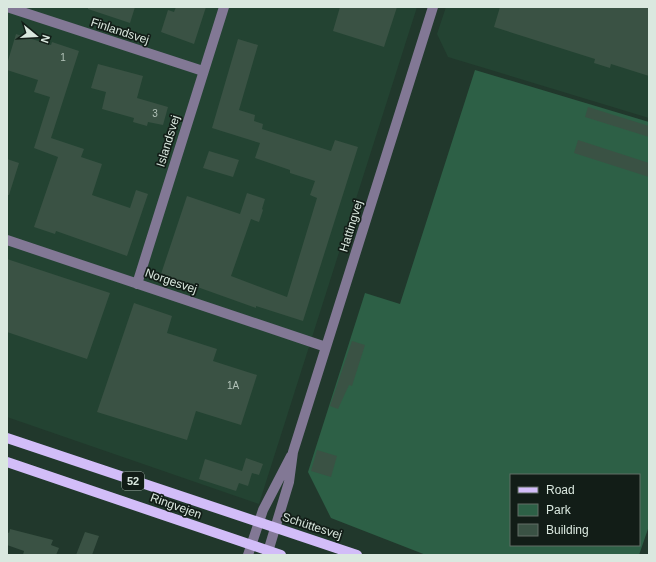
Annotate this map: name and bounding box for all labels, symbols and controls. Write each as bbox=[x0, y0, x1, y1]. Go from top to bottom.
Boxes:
street label: Finlandsvej bbox=[89, 15, 151, 47]
north arrow bbox=[16, 16, 56, 56]
text: N bbox=[39, 33, 52, 45]
house number: 1 bbox=[60, 52, 66, 63]
house number: 3 bbox=[152, 108, 158, 119]
street label: Islandsvej bbox=[154, 113, 182, 169]
street label: Hattingvej bbox=[337, 198, 365, 254]
street label: Norgesvej bbox=[143, 266, 199, 296]
house number: 1A bbox=[227, 380, 239, 391]
road number: 52 bbox=[122, 472, 144, 490]
legend bbox=[510, 474, 640, 546]
text: Road bbox=[546, 483, 575, 497]
street label: Ringvejen bbox=[149, 490, 203, 522]
text: Park bbox=[546, 503, 572, 517]
street label: Schüttesvej bbox=[280, 510, 344, 542]
text: Building bbox=[546, 523, 589, 537]

